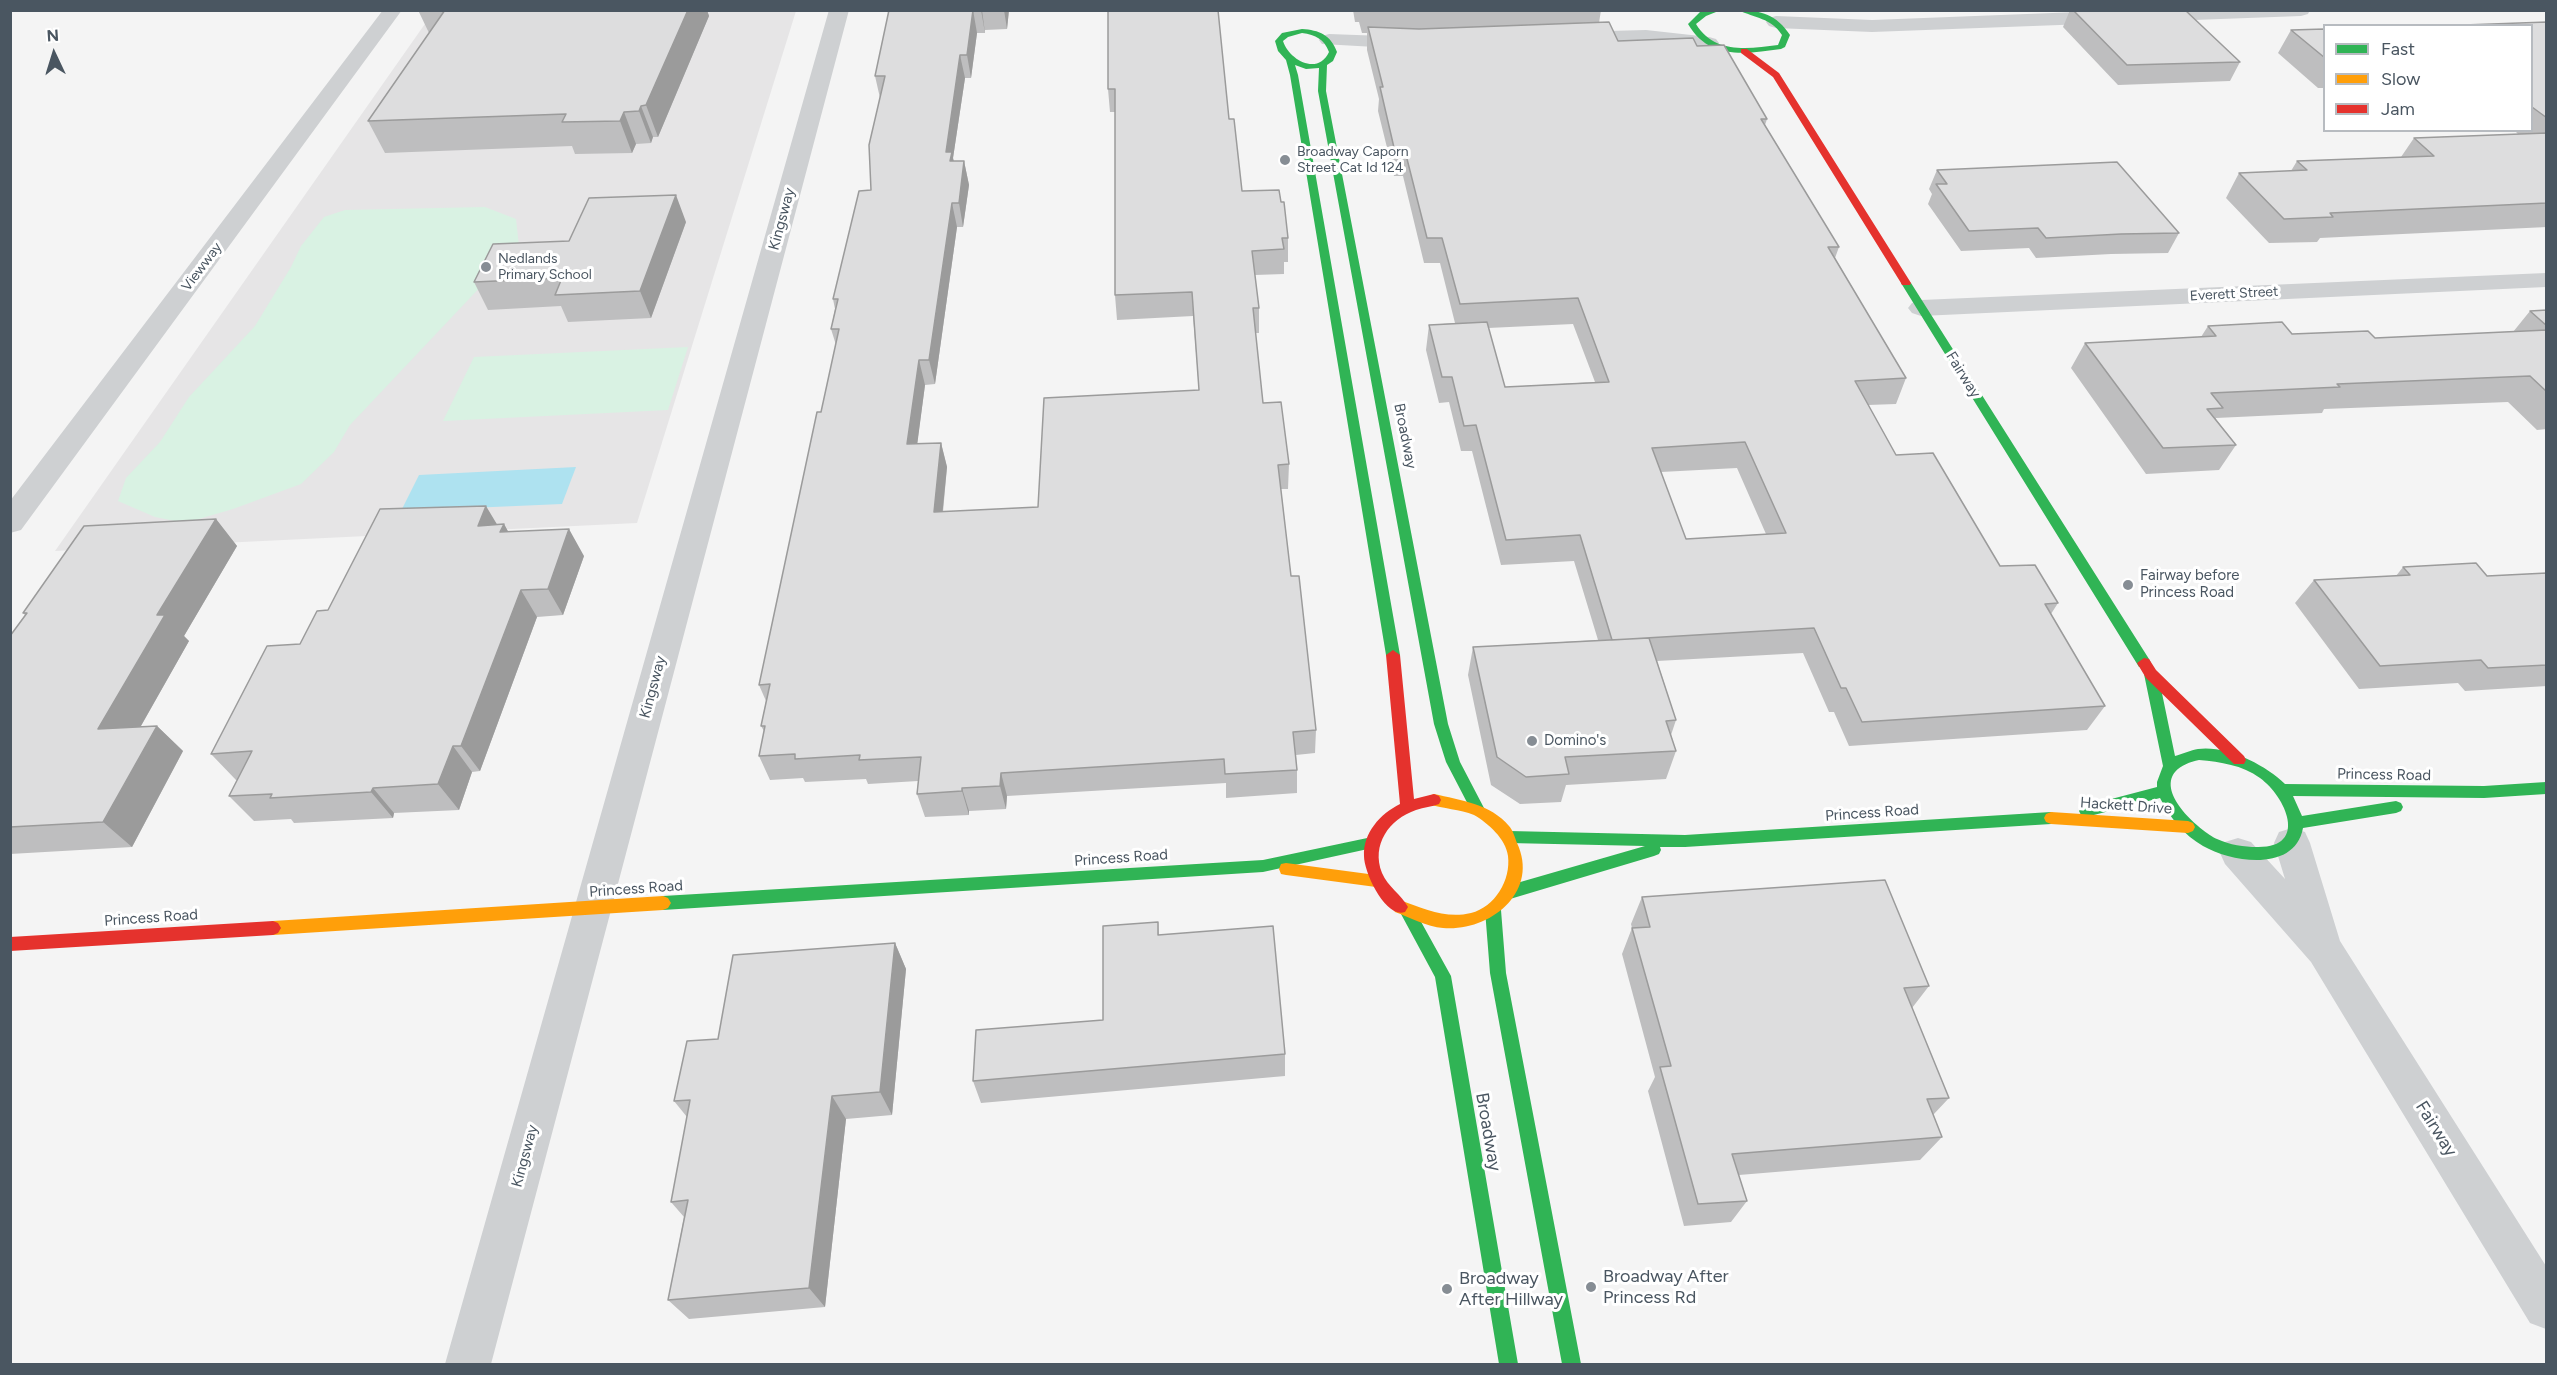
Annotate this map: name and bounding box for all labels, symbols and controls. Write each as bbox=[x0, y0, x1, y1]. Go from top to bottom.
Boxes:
north arrow bbox=[24, 24, 84, 84]
legend bbox=[2323, 24, 2533, 132]
text: N bbox=[46, 26, 60, 45]
text: Fast bbox=[2381, 38, 2415, 60]
text: Slow bbox=[2381, 68, 2420, 90]
text: Jam bbox=[2381, 98, 2415, 120]
place label: Broadway Caporn Street Cat Id 124 bbox=[1297, 144, 1409, 176]
marker: Broadway Caporn Street Cat Id 124 bbox=[1278, 153, 1292, 167]
street label: Kingsway bbox=[765, 186, 799, 252]
street label: Viewway bbox=[178, 239, 226, 295]
place label: Nedlands Primary School bbox=[498, 251, 592, 284]
marker: Nedlands Primary School bbox=[479, 260, 493, 274]
street label: Everett Street bbox=[2189, 283, 2279, 305]
street label: Fairway bbox=[1942, 348, 1984, 402]
street label: Broadway bbox=[1390, 402, 1420, 470]
place label: Fairway before Princess Road bbox=[2140, 567, 2239, 602]
marker: Fairway before Princess Road bbox=[2121, 578, 2135, 592]
street label: Kingsway bbox=[636, 654, 670, 720]
place label: Domino's bbox=[1544, 732, 1606, 750]
marker: Domino's bbox=[1525, 734, 1539, 748]
street label: Princess Road bbox=[2337, 765, 2431, 785]
street label: Hackett Drive bbox=[2079, 794, 2173, 818]
street label: Princess Road bbox=[1824, 801, 1920, 825]
street label: Princess Road bbox=[1073, 846, 1169, 870]
street label: Princess Road bbox=[588, 877, 684, 901]
street label: Princess Road bbox=[103, 906, 199, 930]
street label: Broadway bbox=[1470, 1091, 1506, 1173]
street label: Fairway bbox=[2411, 1097, 2461, 1161]
street label: Kingsway bbox=[508, 1123, 542, 1189]
place label: Broadway After Princess Rd bbox=[1603, 1266, 1729, 1308]
place label: Broadway After Hillway bbox=[1459, 1268, 1563, 1310]
marker: Broadway After Princess Rd bbox=[1584, 1280, 1598, 1294]
marker: Broadway After Hillway bbox=[1440, 1282, 1454, 1296]

